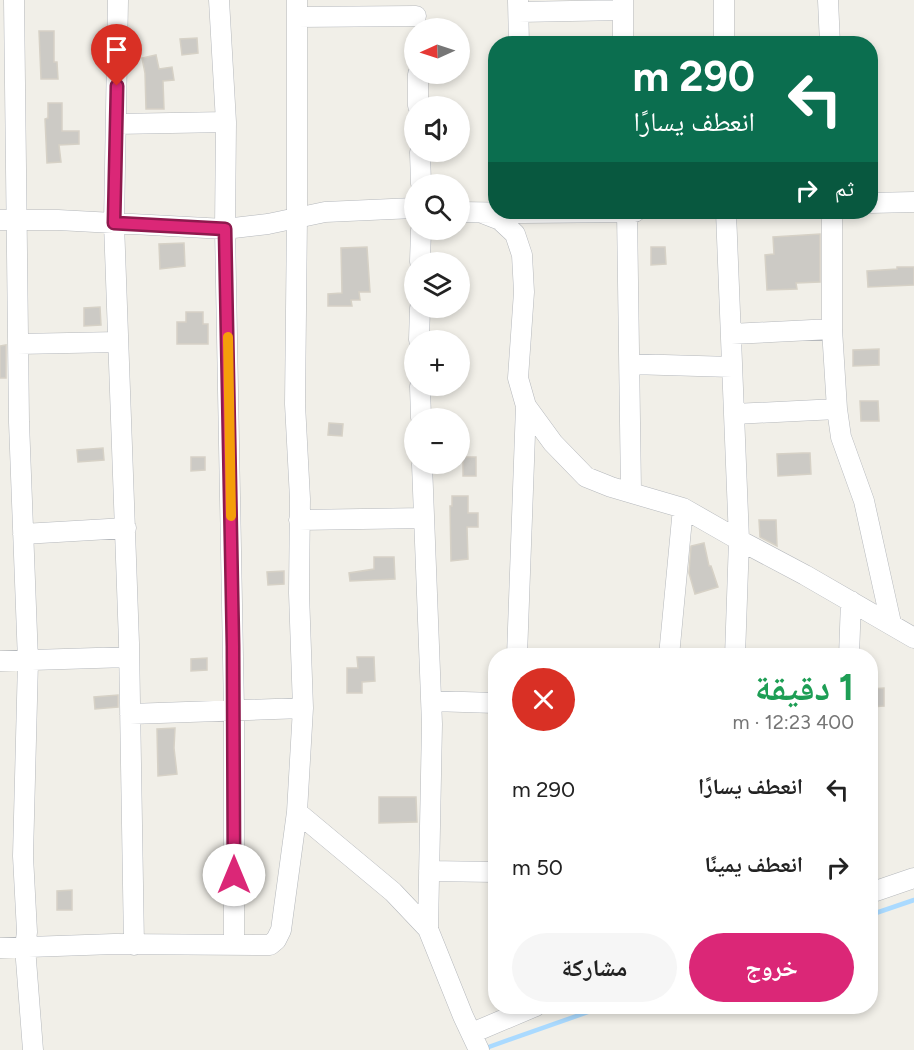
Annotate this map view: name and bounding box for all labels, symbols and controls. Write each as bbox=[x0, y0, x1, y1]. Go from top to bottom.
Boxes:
north arrow bbox=[404, 18, 470, 84]
map controls bbox=[404, 18, 470, 474]
pin bbox=[91, 24, 142, 86]
icon: arrive bbox=[100, 33, 133, 66]
text: 290 m bbox=[632, 51, 755, 102]
icon: left bbox=[776, 60, 854, 138]
button: sound bbox=[404, 96, 470, 162]
text: انعطف يسارًا bbox=[633, 105, 755, 138]
button: search bbox=[404, 174, 470, 240]
icon: right bbox=[790, 174, 823, 207]
text: ثم bbox=[835, 175, 854, 202]
button: layers bbox=[404, 252, 470, 318]
button: + bbox=[404, 330, 470, 396]
button: − bbox=[404, 408, 470, 474]
text: 1 دقيقة bbox=[755, 666, 854, 709]
button: close bbox=[512, 668, 575, 731]
text: 400 m · 12:23 bbox=[732, 710, 854, 734]
text: انعطف يسارًا bbox=[698, 773, 803, 800]
icon: left bbox=[821, 773, 854, 806]
text: 290 m bbox=[512, 776, 575, 803]
position arrow bbox=[202, 843, 266, 907]
text: انعطف يمينًا bbox=[704, 851, 803, 878]
icon: right bbox=[821, 851, 854, 884]
text: 50 m bbox=[512, 854, 563, 881]
button: مشاركة bbox=[512, 933, 677, 1002]
button: خروج bbox=[689, 933, 854, 1002]

